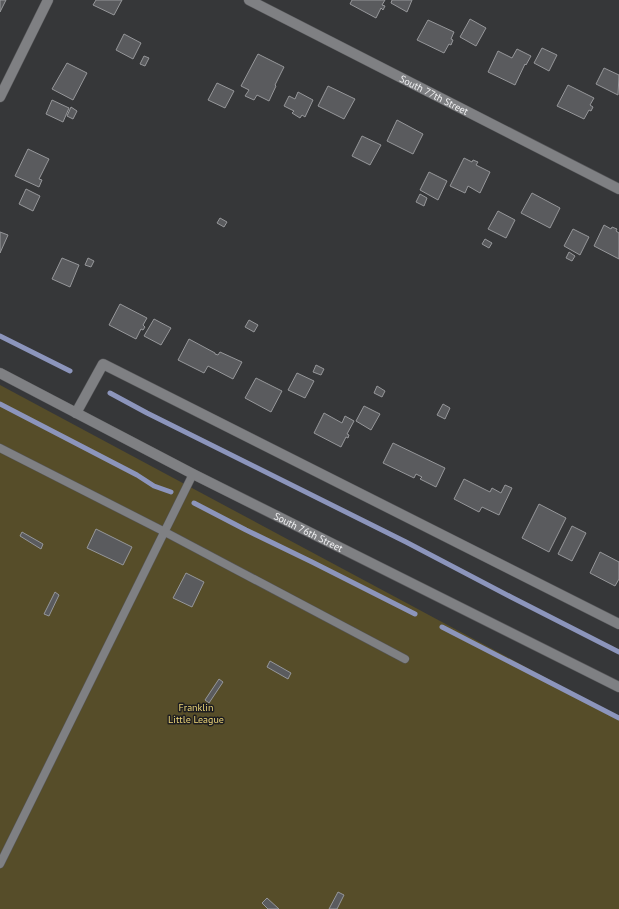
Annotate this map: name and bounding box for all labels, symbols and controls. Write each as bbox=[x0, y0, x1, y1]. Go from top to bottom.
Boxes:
street label: South 77th Street bbox=[397, 72, 471, 118]
street label: South 76th Street bbox=[272, 509, 346, 555]
park label: Franklin Little League bbox=[168, 701, 224, 726]

